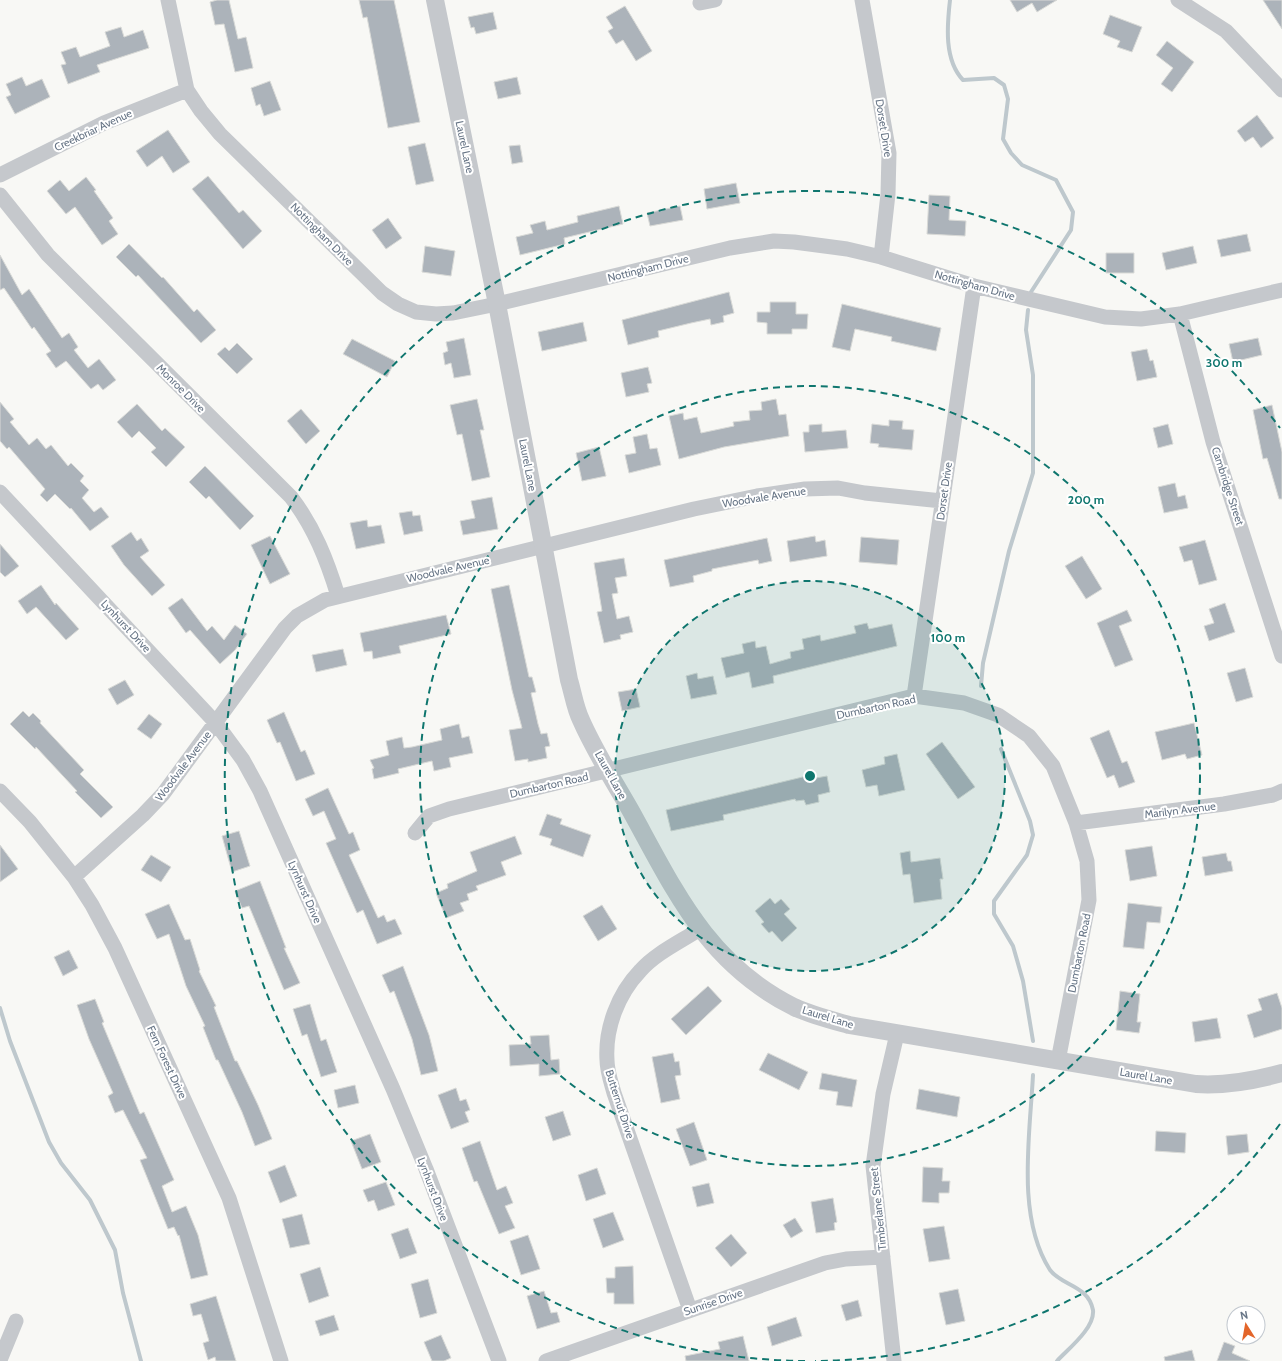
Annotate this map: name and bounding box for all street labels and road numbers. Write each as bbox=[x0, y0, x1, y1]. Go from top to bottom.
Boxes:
street label: Dorset Drive bbox=[873, 98, 896, 158]
street label: Creekbriar Avenue bbox=[52, 106, 134, 154]
street label: Laurel Lane bbox=[453, 120, 477, 175]
street label: Nottingham Drive bbox=[288, 200, 357, 269]
street label: Nottingham Drive bbox=[606, 251, 690, 285]
street label: Nottingham Drive bbox=[933, 267, 1017, 303]
street label: Monroe Drive bbox=[154, 361, 209, 416]
street label: Laurel Lane bbox=[516, 438, 540, 493]
street label: Cambridge Street bbox=[1209, 445, 1247, 527]
street label: Dorset Drive bbox=[933, 461, 955, 521]
street label: Woodvale Avenue bbox=[721, 483, 807, 511]
street label: Woodvale Avenue bbox=[405, 553, 491, 585]
street label: Lynhurst Drive bbox=[98, 597, 154, 656]
street label: Dumbarton Road bbox=[835, 692, 917, 722]
street label: Woodvale Avenue bbox=[152, 728, 214, 804]
street label: Laurel Lane bbox=[592, 748, 630, 802]
street label: Dumbarton Road bbox=[508, 769, 590, 801]
street label: Marilyn Avenue bbox=[1144, 799, 1217, 821]
street label: Lynhurst Drive bbox=[285, 859, 325, 926]
street label: Dumbarton Road bbox=[1064, 912, 1094, 994]
street label: Laurel Lane bbox=[801, 1003, 856, 1032]
street label: Fern Forest Drive bbox=[144, 1023, 190, 1101]
street label: Laurel Lane bbox=[1119, 1064, 1174, 1088]
street label: Butternut Drive bbox=[602, 1068, 638, 1141]
street label: Lynhurst Drive bbox=[414, 1155, 452, 1223]
street label: Timberlane Street bbox=[867, 1167, 889, 1251]
street label: Sunrise Drive bbox=[682, 1285, 745, 1319]

